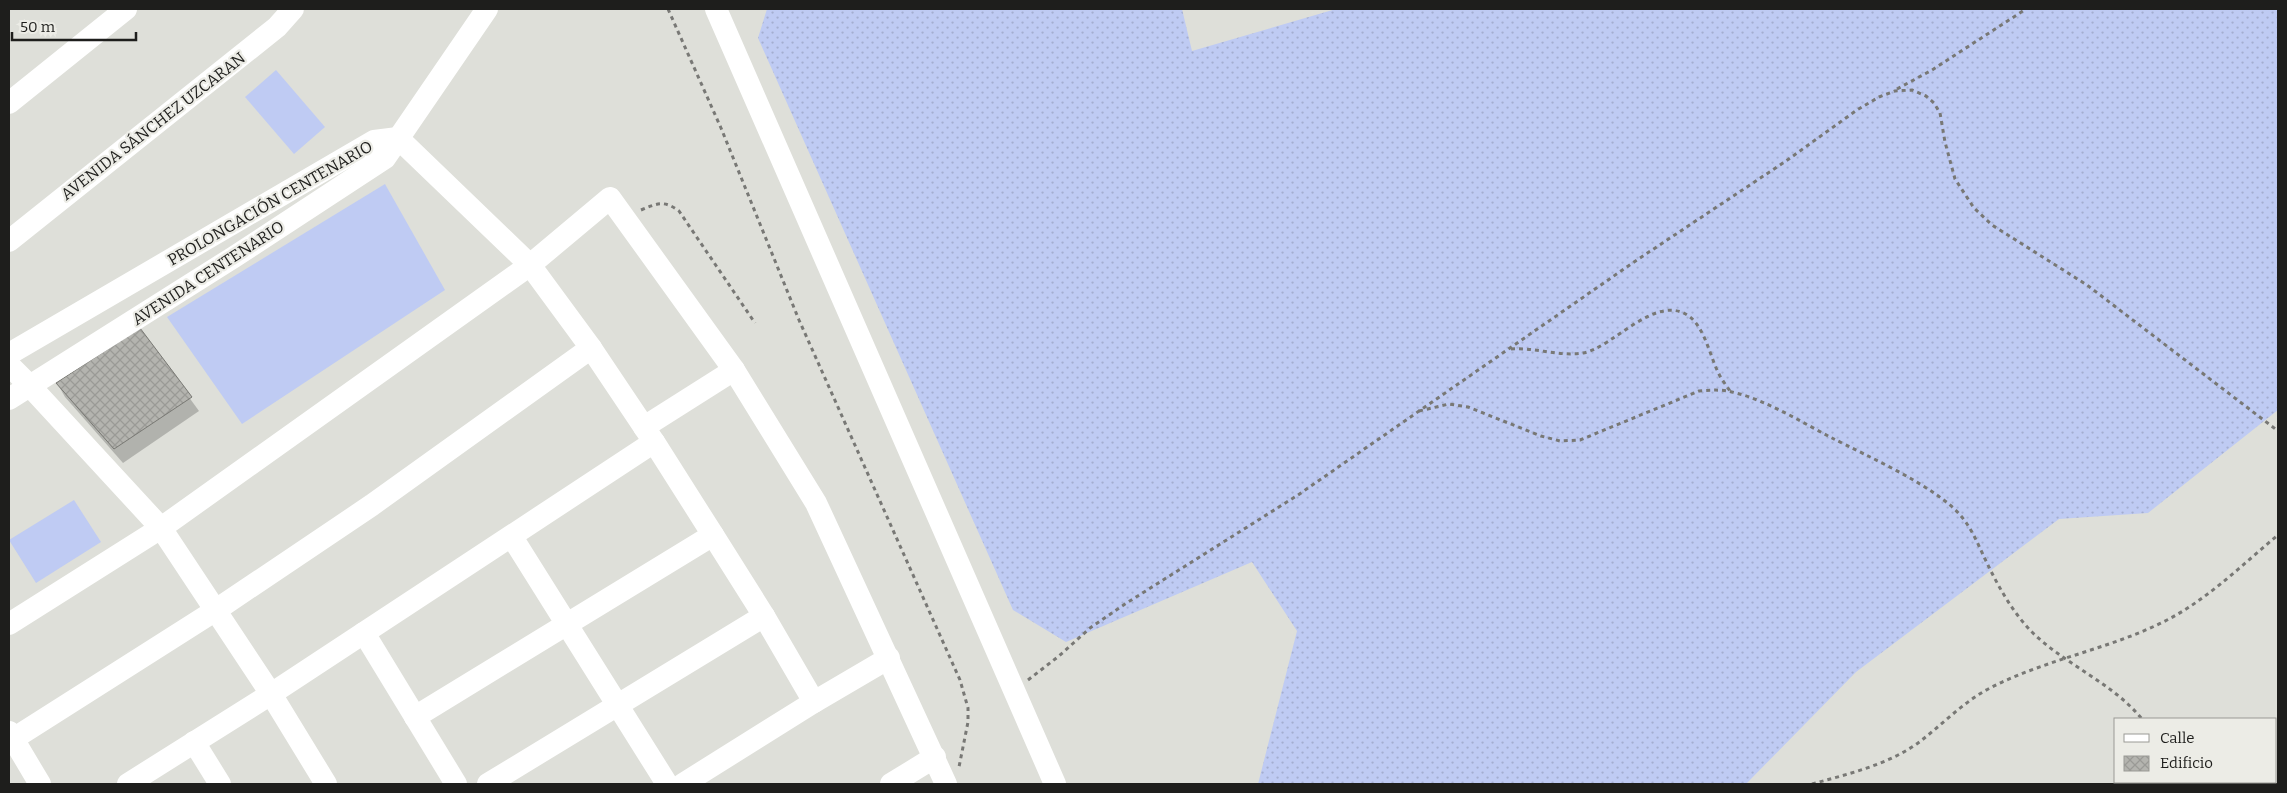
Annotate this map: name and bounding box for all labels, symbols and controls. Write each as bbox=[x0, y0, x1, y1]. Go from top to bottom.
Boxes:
scale bar bbox=[12, 10, 136, 42]
text: 50 m bbox=[20, 18, 56, 36]
street label: AVENIDA SÁNCHEZ UZCARAN bbox=[56, 47, 249, 204]
street label: PROLONGACIÓN CENTENARIO bbox=[164, 136, 376, 270]
street label: AVENIDA CENTENARIO bbox=[129, 217, 287, 329]
legend bbox=[2114, 718, 2277, 783]
text: Calle bbox=[2160, 729, 2194, 747]
text: Edificio bbox=[2160, 754, 2213, 772]

